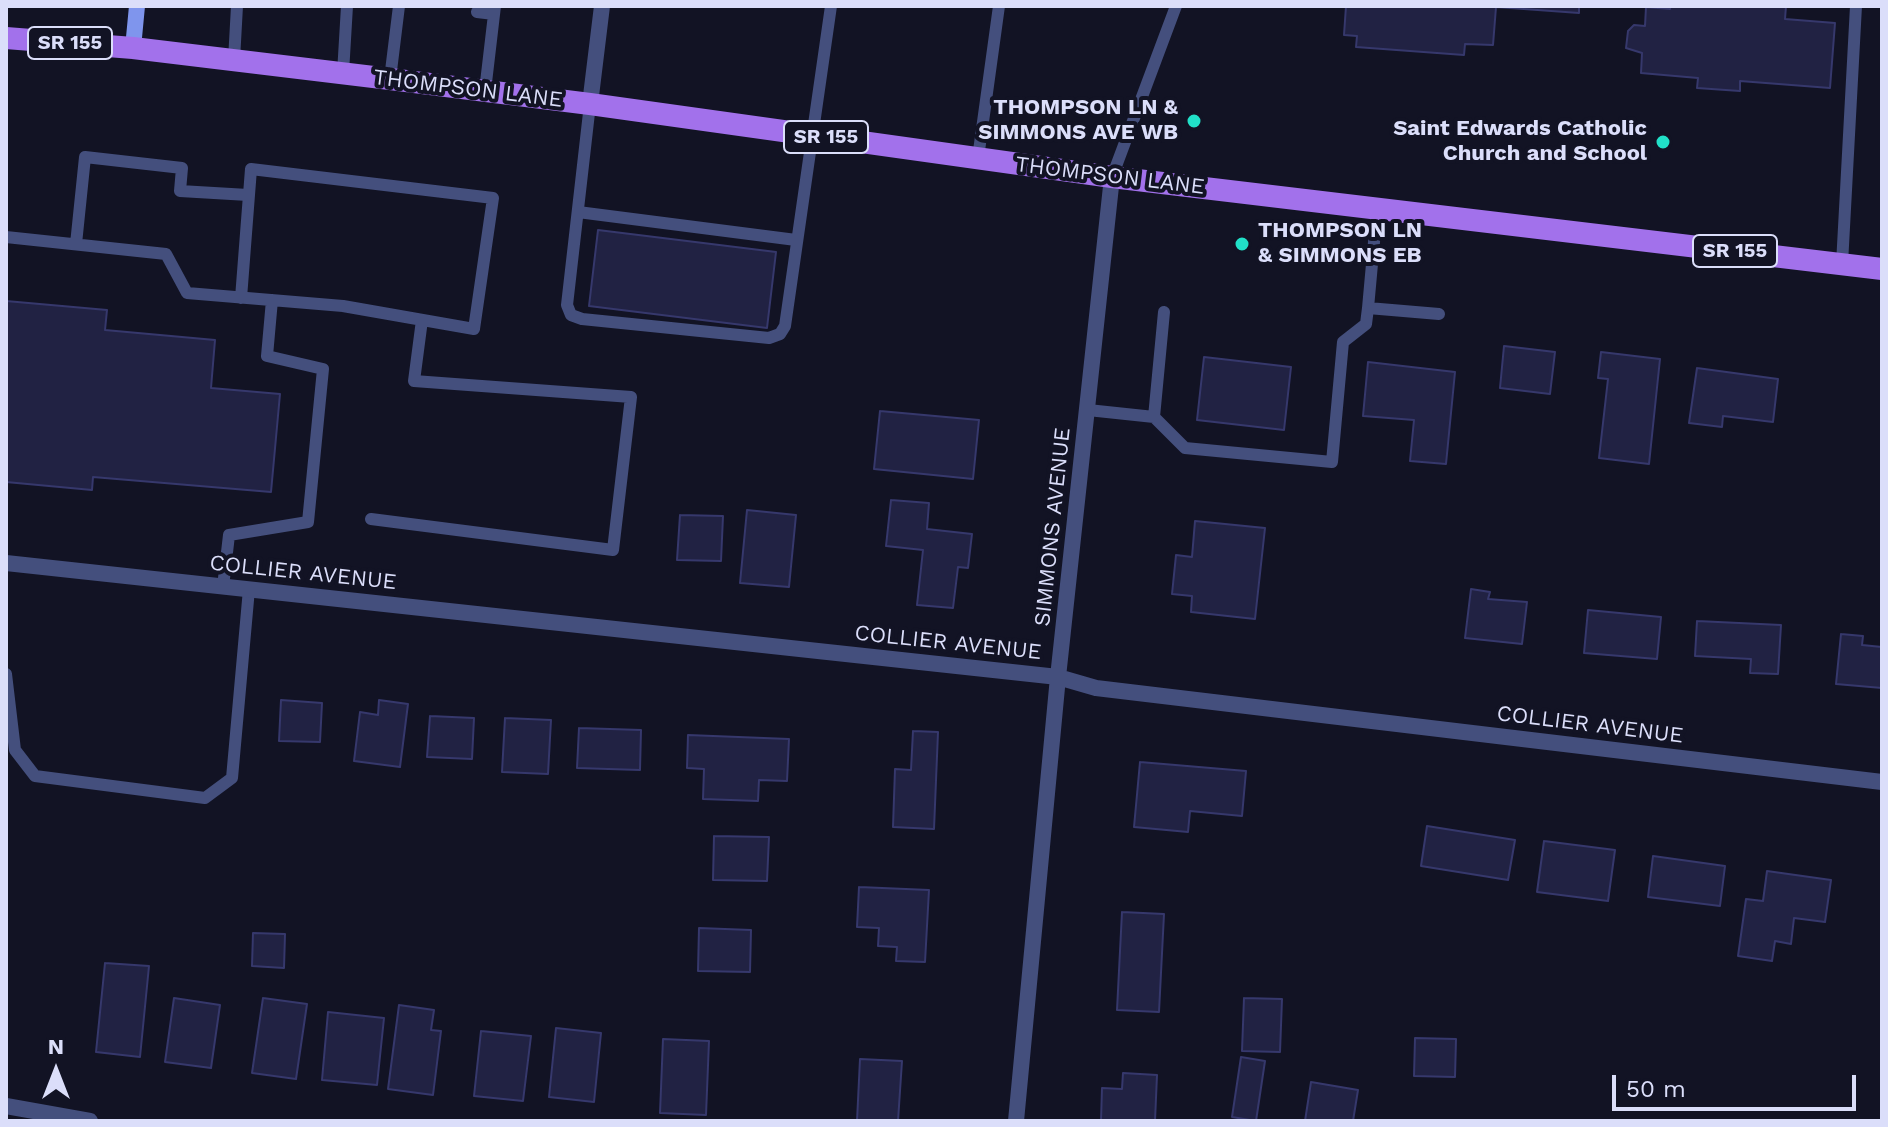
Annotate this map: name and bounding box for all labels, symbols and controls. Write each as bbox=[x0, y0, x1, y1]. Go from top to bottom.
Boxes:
road number: SR 155 bbox=[28, 27, 112, 59]
street label: THOMPSON LANE bbox=[372, 64, 564, 114]
place label: THOMPSON LN & SIMMONS AVE WB bbox=[978, 95, 1178, 146]
marker: THOMPSON LN & SIMMONS AVE WB bbox=[1185, 112, 1203, 130]
place label: Saint Edwards Catholic Church and School bbox=[1393, 116, 1647, 168]
road number: SR 155 bbox=[784, 121, 868, 153]
marker: Saint Edwards Catholic Church and School bbox=[1654, 133, 1672, 151]
street label: THOMPSON LANE bbox=[1014, 151, 1206, 201]
place label: THOMPSON LN & SIMMONS EB bbox=[1258, 218, 1422, 270]
marker: THOMPSON LN & SIMMONS EB bbox=[1233, 235, 1251, 253]
road number: SR 155 bbox=[1693, 235, 1777, 267]
street label: SIMMONS AVENUE bbox=[1029, 426, 1077, 628]
street label: COLLIER AVENUE bbox=[208, 550, 398, 596]
street label: COLLIER AVENUE bbox=[853, 620, 1043, 666]
street label: COLLIER AVENUE bbox=[1495, 700, 1685, 750]
north arrow bbox=[16, 1031, 96, 1111]
text: N bbox=[48, 1034, 64, 1059]
scale bar bbox=[1616, 1059, 1860, 1109]
text: 50 m bbox=[1626, 1075, 1686, 1103]

